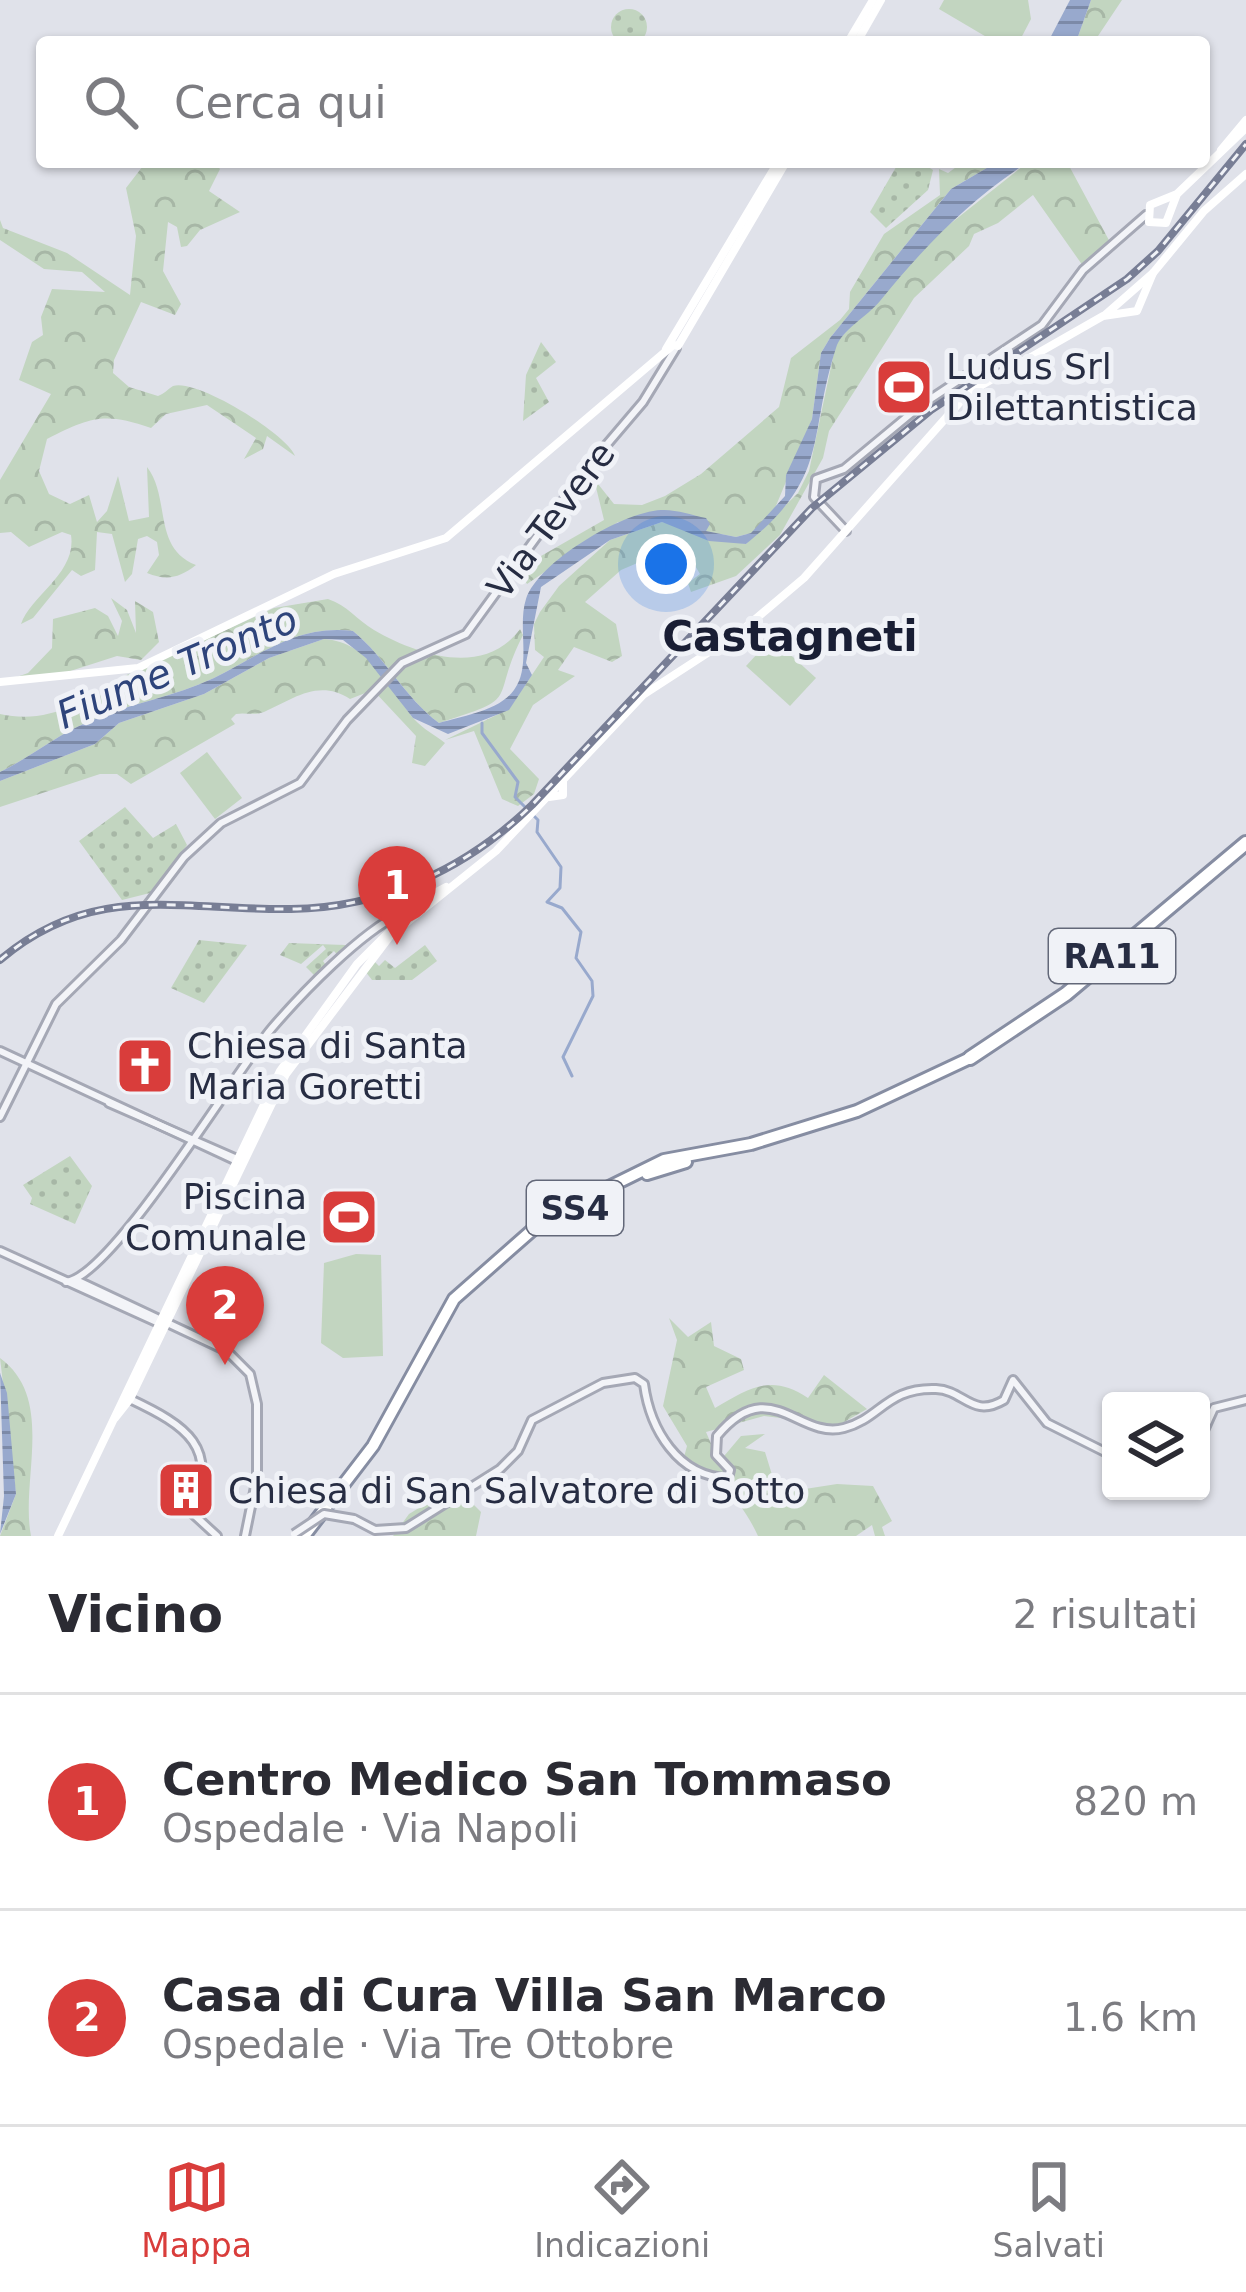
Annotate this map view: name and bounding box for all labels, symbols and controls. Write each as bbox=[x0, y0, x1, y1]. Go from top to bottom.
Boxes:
search box bbox=[36, 36, 1210, 168]
icon: search bbox=[78, 69, 144, 135]
text: Cerca qui bbox=[174, 76, 387, 129]
place label: Ludus Srl Dilettantistica bbox=[946, 346, 1198, 428]
sports icon: Ludus Srl Dilettantistica bbox=[873, 356, 935, 418]
street label: Via Tevere bbox=[479, 434, 623, 606]
your location bbox=[636, 534, 696, 594]
water label: Fiume Tronto bbox=[50, 596, 304, 738]
district label: Castagneti bbox=[662, 612, 918, 661]
pin: 1 bbox=[358, 846, 436, 945]
road number: RA11 bbox=[1049, 929, 1175, 983]
place label: Chiesa di Santa Maria Goretti bbox=[187, 1025, 468, 1107]
church icon: Chiesa di Santa Maria Goretti bbox=[114, 1035, 176, 1097]
place label: Piscina Comunale bbox=[125, 1176, 307, 1258]
road number: SS4 bbox=[527, 1181, 623, 1235]
sports icon: Piscina Comunale bbox=[318, 1186, 380, 1248]
pin: 2 bbox=[186, 1266, 264, 1365]
map controls bbox=[1102, 1392, 1210, 1500]
button: layers bbox=[1102, 1392, 1210, 1500]
building icon: Chiesa di San Salvatore di Sotto bbox=[155, 1459, 217, 1521]
place label: Chiesa di San Salvatore di Sotto bbox=[228, 1470, 805, 1511]
text: Vicino bbox=[48, 1585, 223, 1644]
text: 2 risultati bbox=[1013, 1592, 1198, 1637]
text: Centro Medico San Tommaso bbox=[162, 1753, 892, 1806]
text: 1 bbox=[73, 1779, 101, 1824]
text: 820 m bbox=[1073, 1779, 1198, 1824]
text: Ospedale · Via Napoli bbox=[162, 1806, 579, 1851]
text: Casa di Cura Villa San Marco bbox=[162, 1969, 887, 2022]
text: 2 bbox=[73, 1995, 101, 2040]
text: 1.6 km bbox=[1063, 1995, 1198, 2040]
text: Ospedale · Via Tre Ottobre bbox=[162, 2022, 674, 2067]
tab: Mappa bbox=[141, 2154, 252, 2265]
tab: Indicazioni bbox=[534, 2154, 710, 2265]
tab: Salvati bbox=[993, 2154, 1105, 2265]

